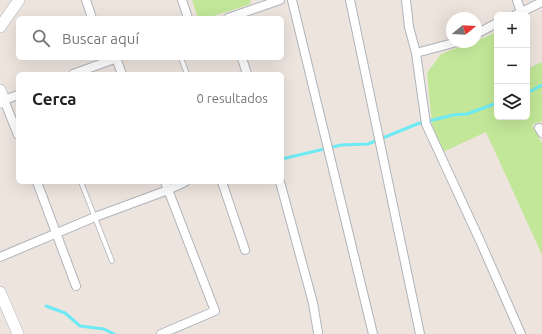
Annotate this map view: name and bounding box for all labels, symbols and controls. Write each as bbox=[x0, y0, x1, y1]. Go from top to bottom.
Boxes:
north arrow bbox=[446, 12, 482, 48]
map controls bbox=[494, 12, 530, 120]
button: + bbox=[494, 12, 530, 48]
search box bbox=[16, 16, 284, 60]
icon: search bbox=[30, 27, 52, 49]
text: Buscar aquí bbox=[62, 30, 139, 47]
button: − bbox=[494, 48, 530, 84]
button: layers bbox=[494, 84, 530, 120]
text: Cerca bbox=[32, 89, 77, 108]
text: 0 resultados bbox=[197, 91, 268, 105]

